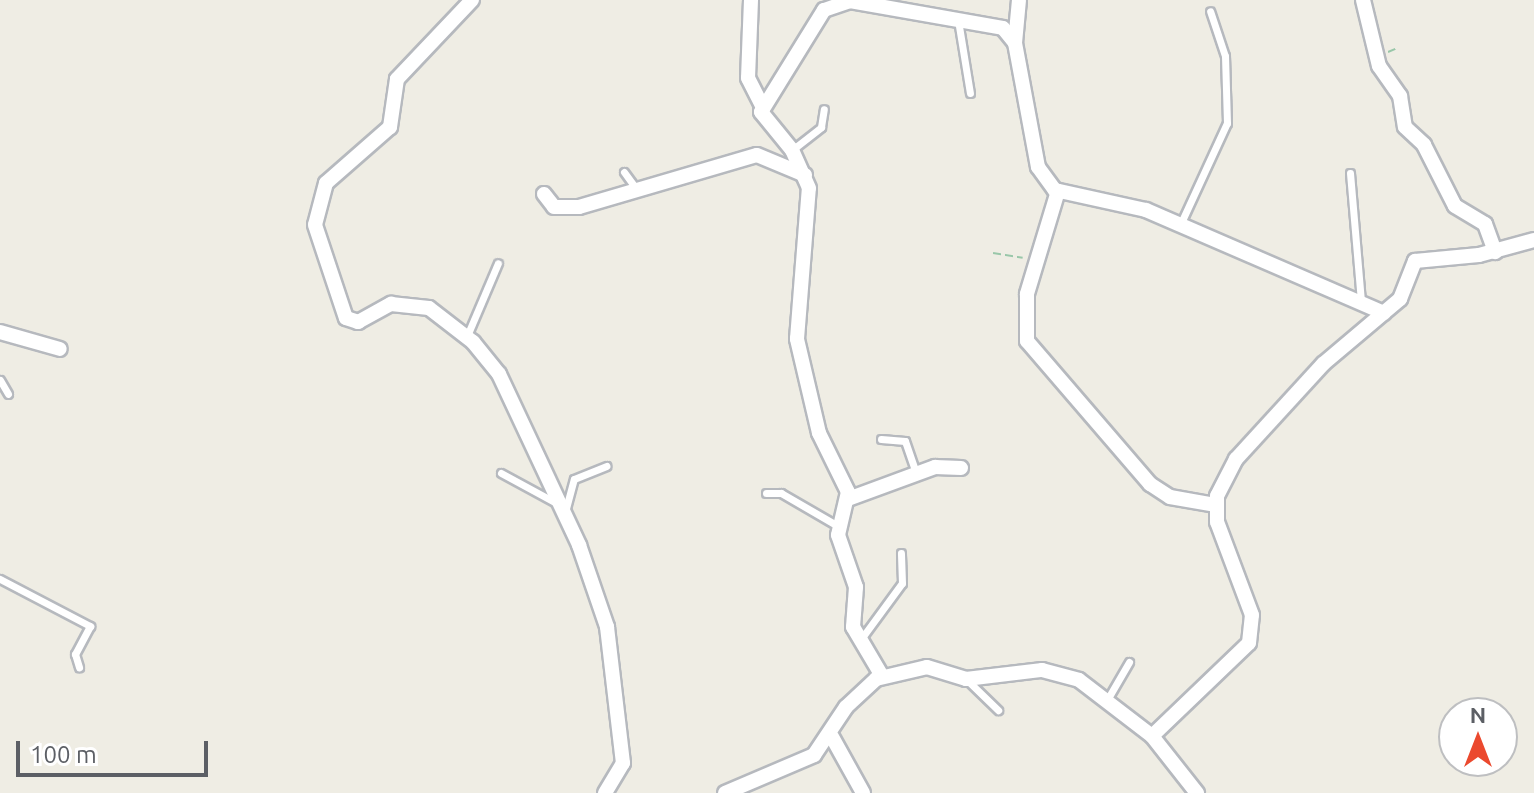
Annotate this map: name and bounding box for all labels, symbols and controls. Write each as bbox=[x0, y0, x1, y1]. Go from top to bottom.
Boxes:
north arrow bbox=[1438, 697, 1518, 777]
text: N bbox=[1470, 702, 1486, 727]
scale bar bbox=[20, 725, 212, 775]
text: 100 m bbox=[30, 741, 97, 768]

